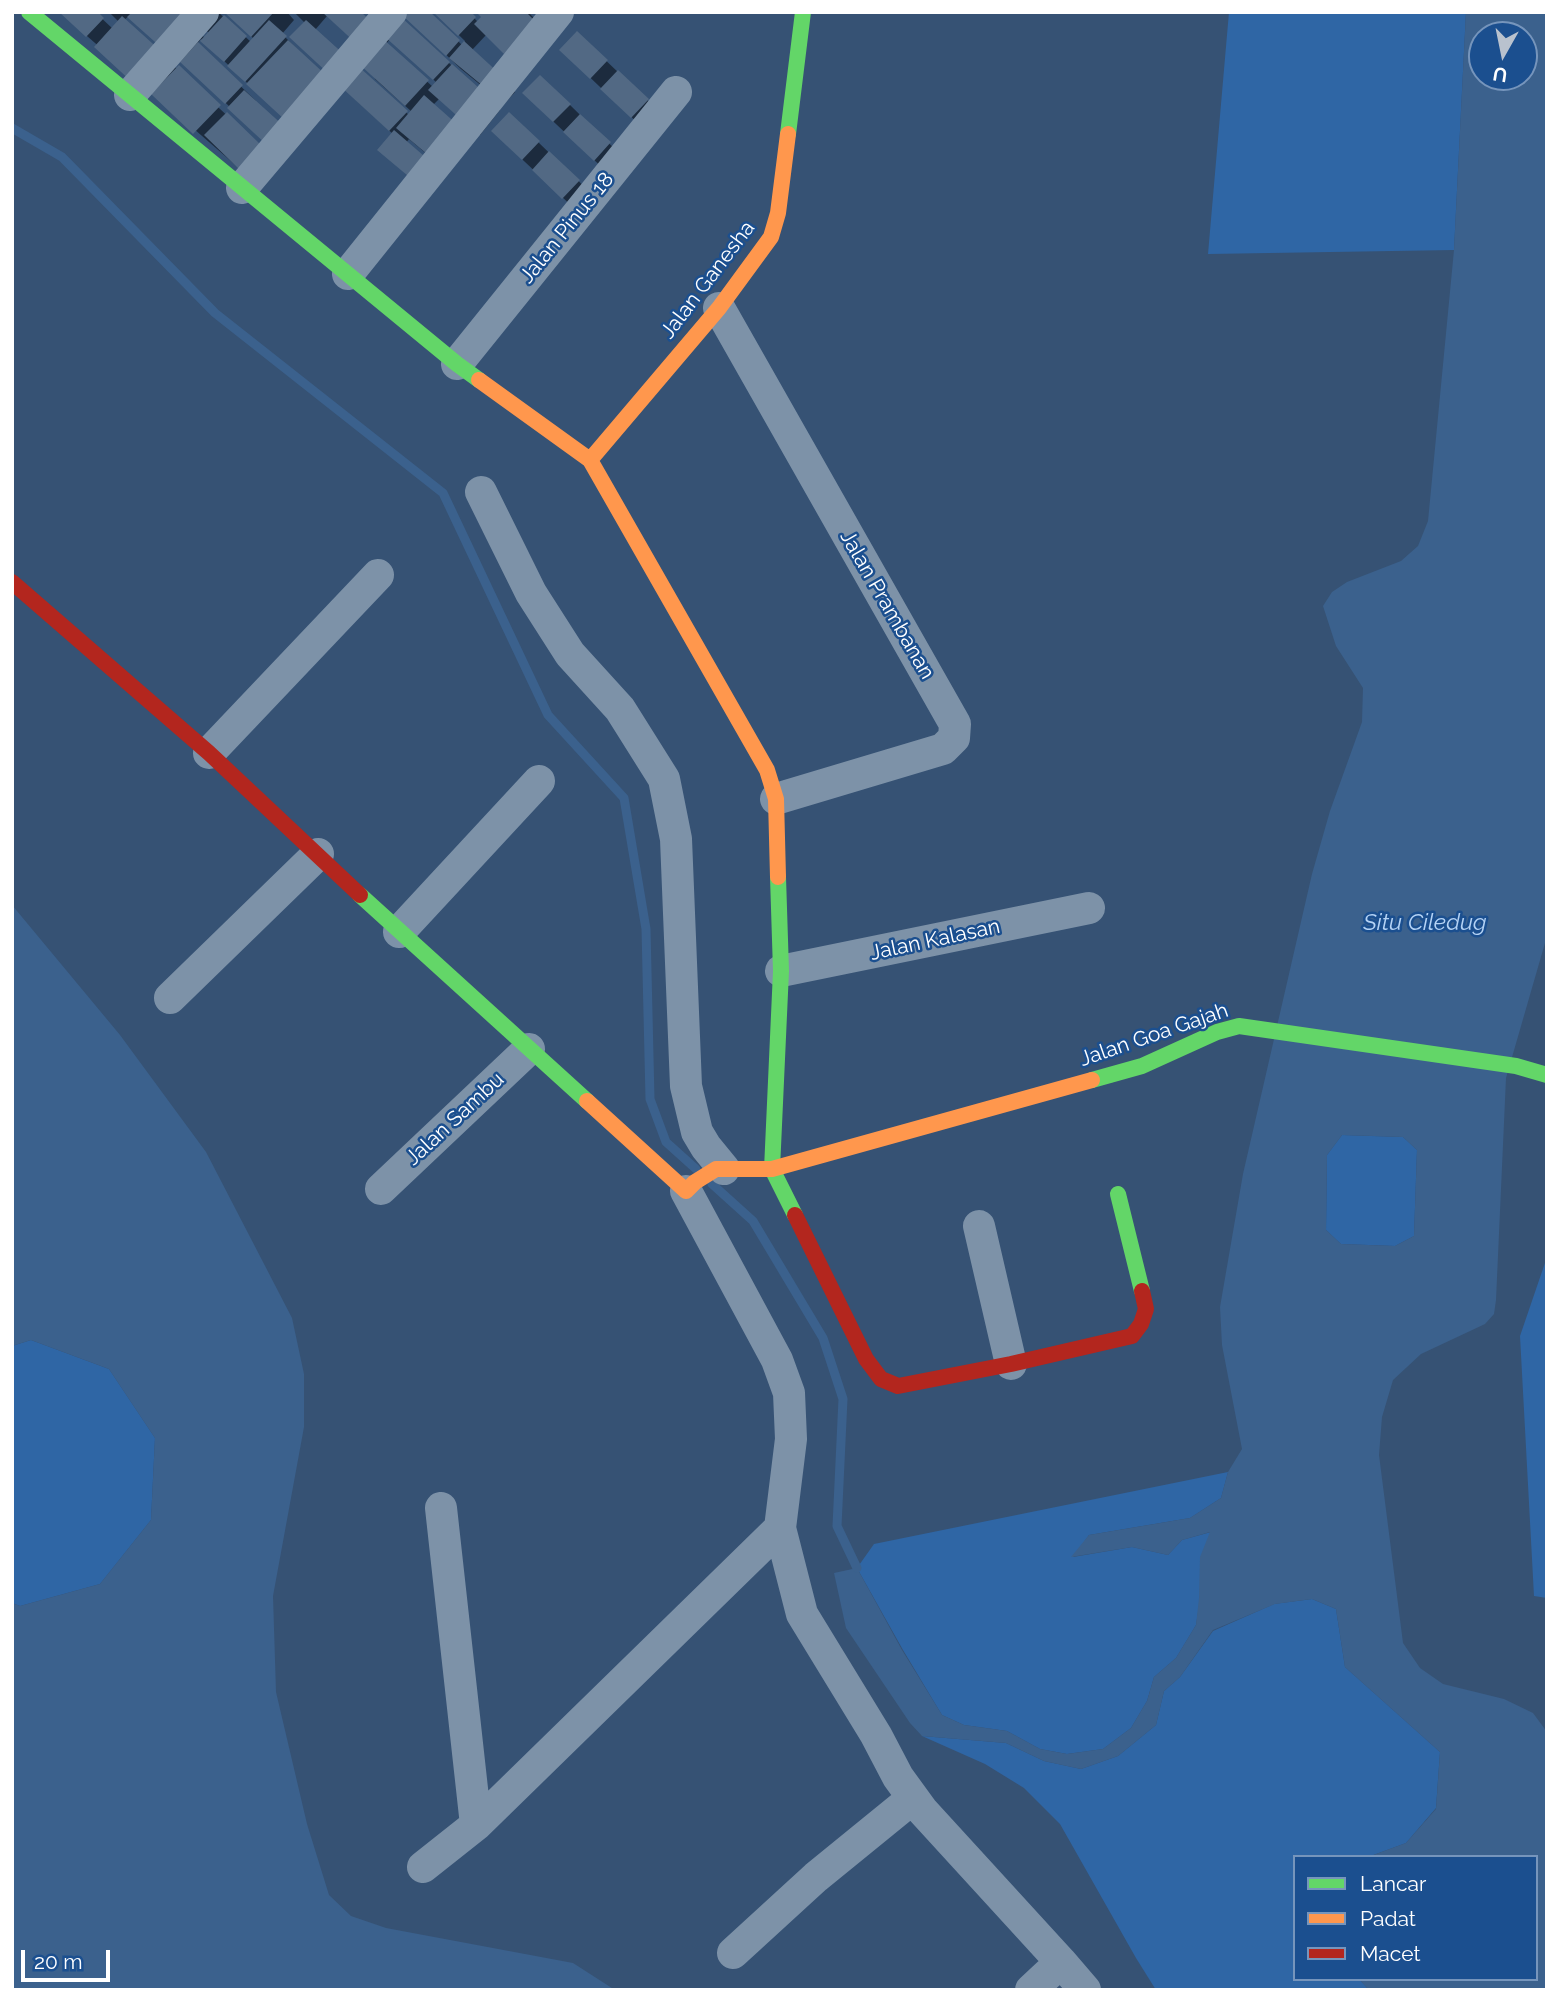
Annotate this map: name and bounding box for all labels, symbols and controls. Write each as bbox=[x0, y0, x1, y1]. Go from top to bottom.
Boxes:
north arrow bbox=[1468, 21, 1538, 91]
text: U bbox=[1491, 63, 1509, 87]
street label: Jalan Pinus 18 bbox=[515, 167, 619, 289]
street label: Jalan Ganesha bbox=[656, 216, 760, 344]
street label: Jalan Prambanan bbox=[834, 526, 940, 684]
water label: Situ Ciledug bbox=[1363, 909, 1487, 937]
street label: Jalan Kalasan bbox=[868, 914, 1002, 966]
street label: Jalan Goa Gajah bbox=[1076, 998, 1232, 1072]
street label: Jalan Sambu bbox=[401, 1067, 509, 1171]
legend bbox=[1293, 1855, 1538, 1981]
text: Lancar bbox=[1360, 1871, 1426, 1896]
text: Padat bbox=[1360, 1906, 1416, 1931]
scale bar bbox=[24, 1936, 114, 1980]
text: Macet bbox=[1360, 1941, 1420, 1966]
text: 20 m bbox=[34, 1949, 82, 1974]

